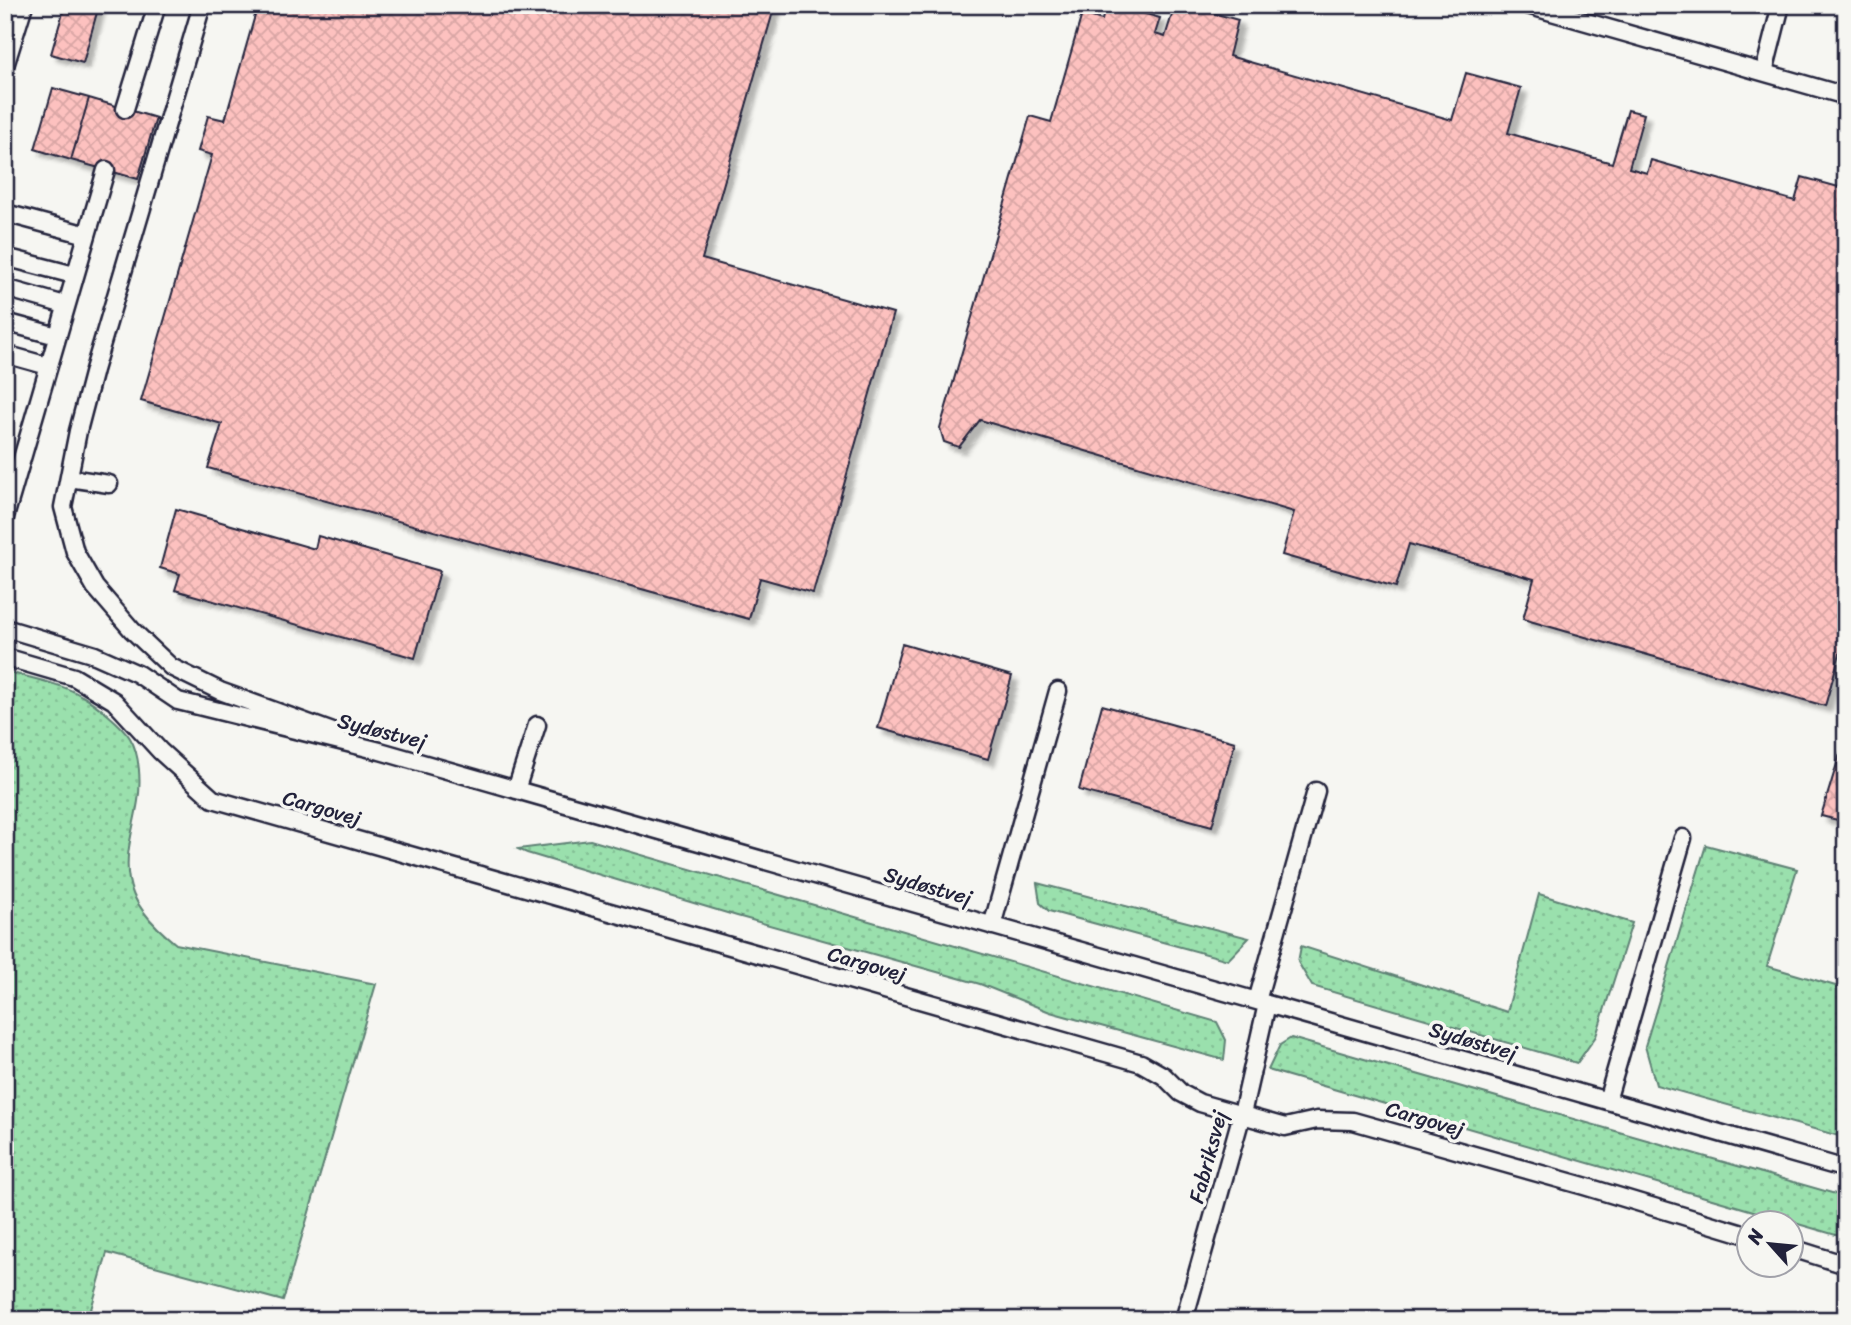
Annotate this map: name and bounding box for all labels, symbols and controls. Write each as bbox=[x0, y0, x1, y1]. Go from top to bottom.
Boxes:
street label: Sydøstvej bbox=[334, 702, 431, 761]
street label: Cargovej bbox=[278, 779, 366, 837]
street label: Sydøstvej bbox=[879, 855, 977, 917]
street label: Cargovej bbox=[823, 935, 911, 993]
street label: Sydøstvej bbox=[1424, 1010, 1522, 1072]
street label: Cargovej bbox=[1381, 1090, 1469, 1148]
street label: Fabriksvej bbox=[1177, 1105, 1239, 1208]
north arrow bbox=[1736, 1210, 1806, 1280]
text: N bbox=[1737, 1222, 1773, 1251]

